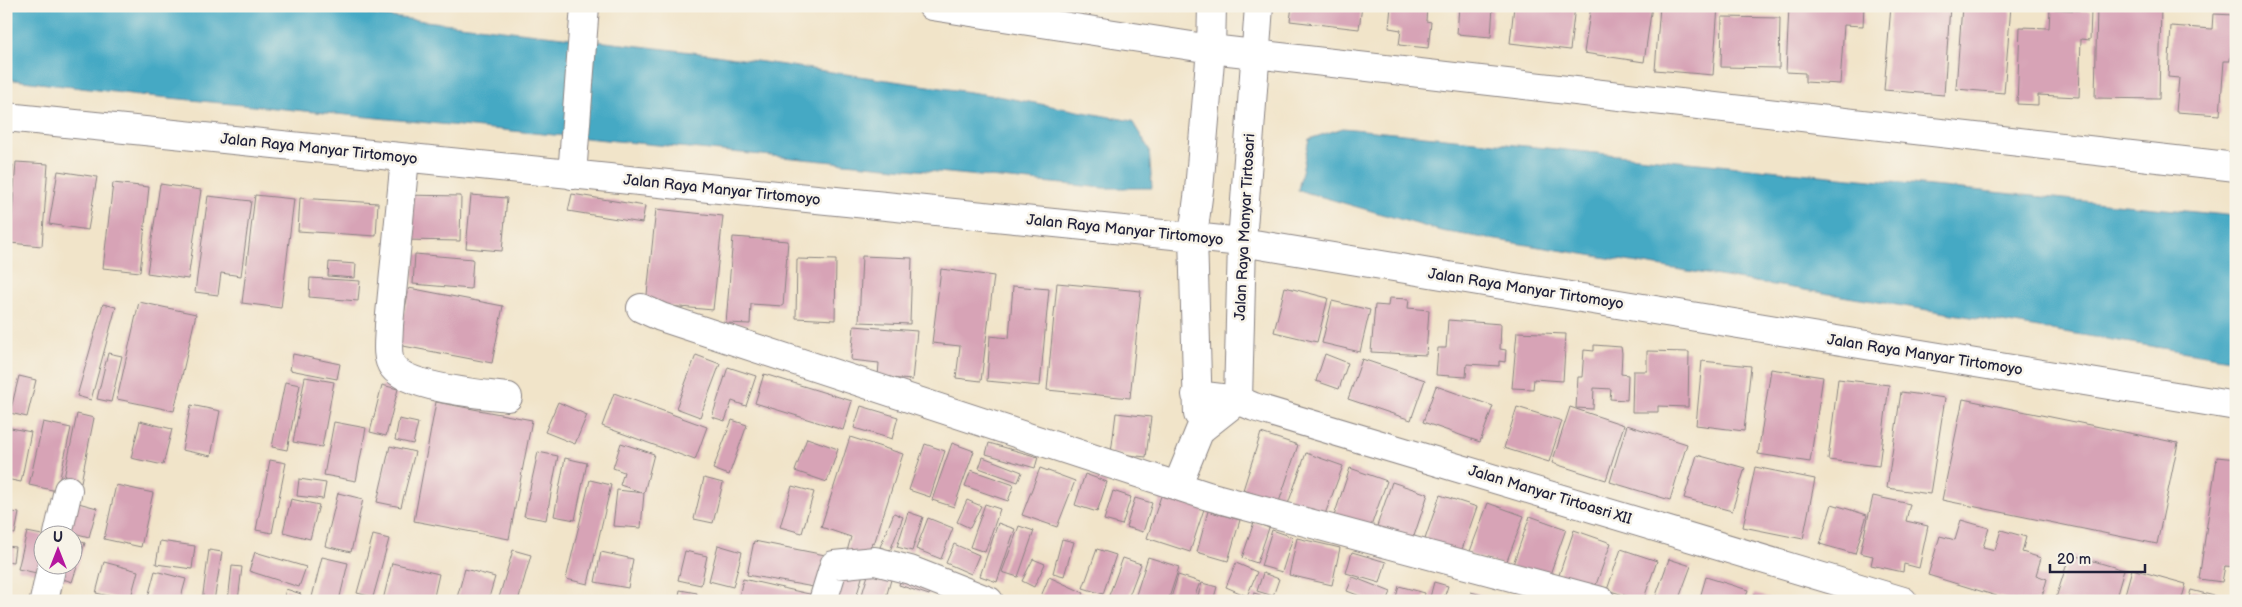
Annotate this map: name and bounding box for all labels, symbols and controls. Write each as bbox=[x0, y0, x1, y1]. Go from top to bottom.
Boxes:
street label: Jalan Raya Manyar Tirtomoyo bbox=[220, 129, 418, 169]
street label: Jalan Raya Manyar Tirtosari bbox=[1231, 133, 1259, 321]
street label: Jalan Raya Manyar Tirtomoyo bbox=[623, 170, 821, 210]
street label: Jalan Raya Manyar Tirtomoyo bbox=[1026, 210, 1224, 250]
street label: Jalan Raya Manyar Tirtomoyo bbox=[1427, 264, 1625, 314]
street label: Jalan Raya Manyar Tirtomoyo bbox=[1826, 330, 2024, 380]
street label: Jalan Manyar Tirtoasri XII bbox=[1466, 461, 1634, 529]
north arrow bbox=[32, 524, 82, 574]
text: U bbox=[53, 529, 63, 546]
scale bar bbox=[2050, 542, 2144, 574]
text: 20 m bbox=[2057, 550, 2091, 569]

